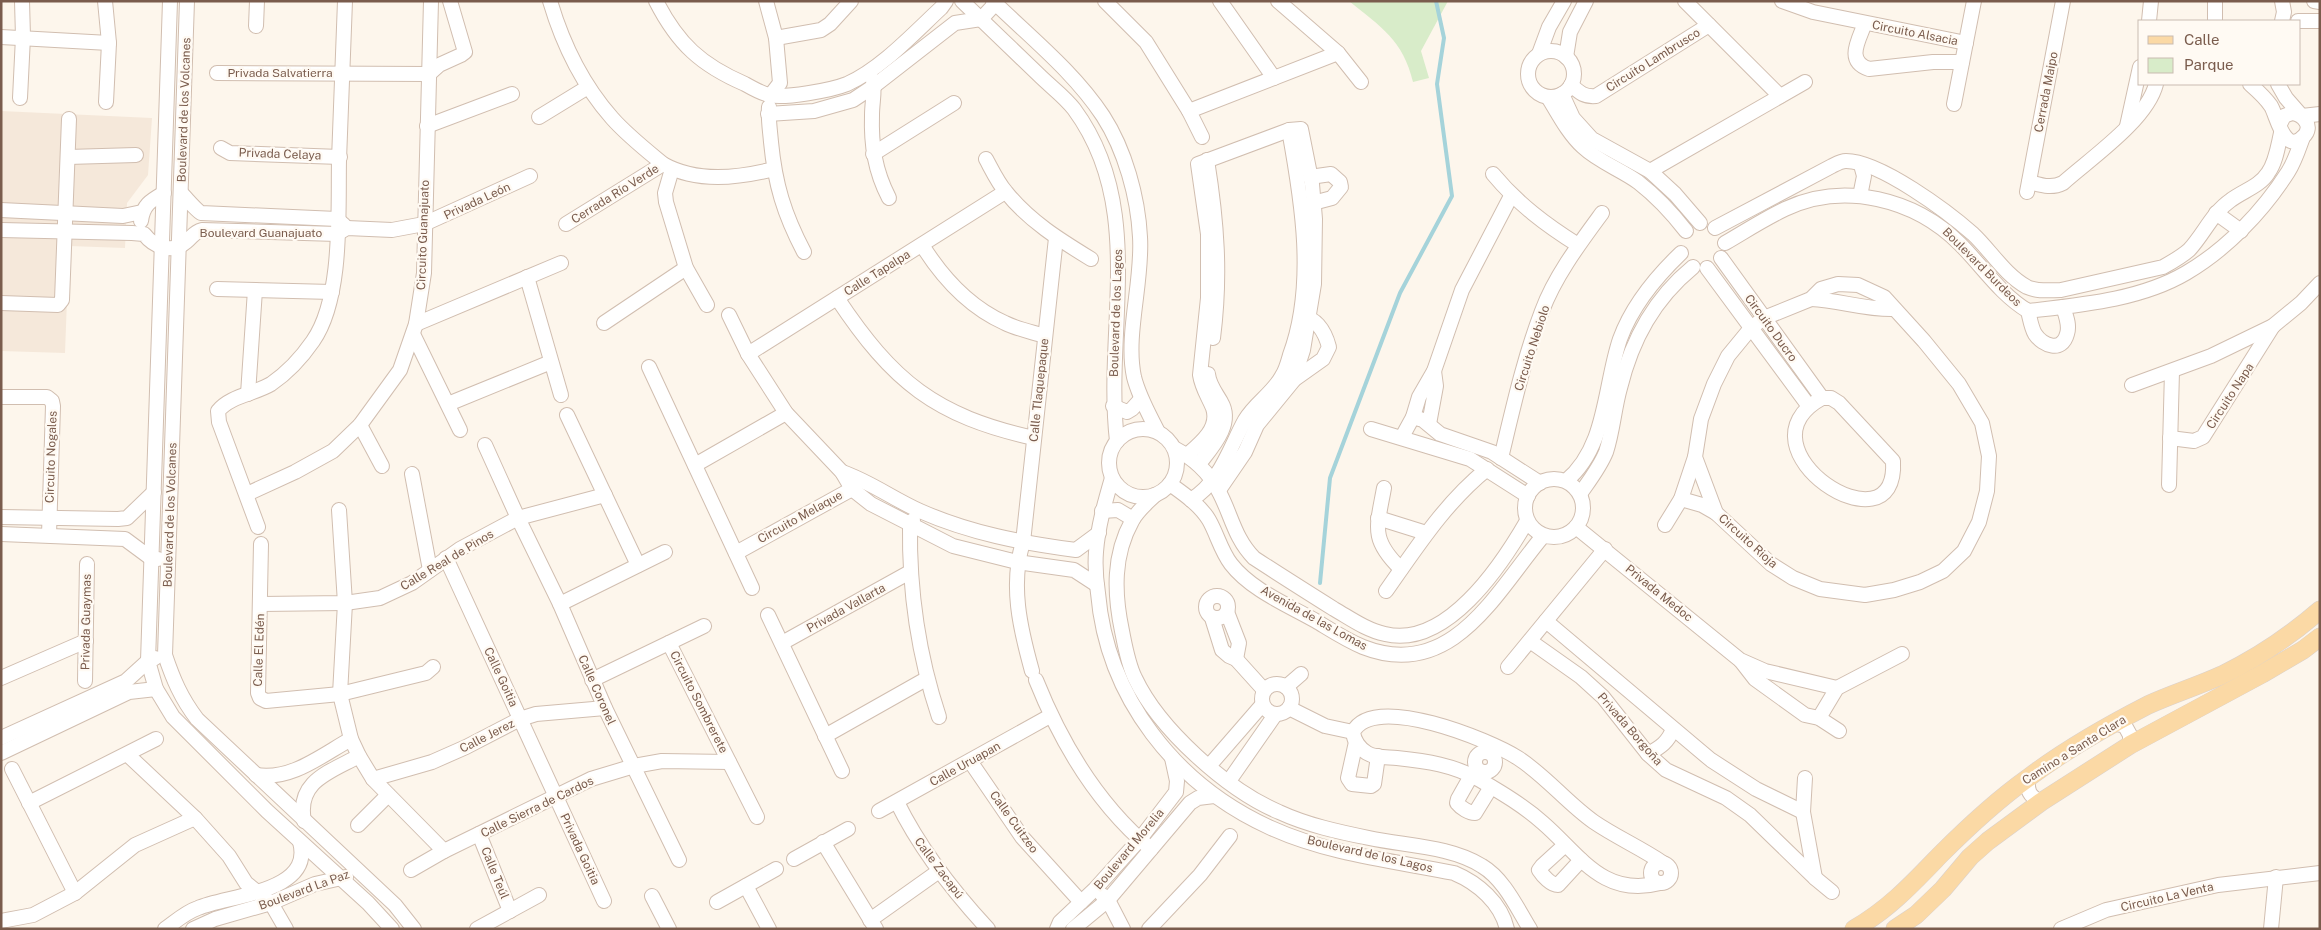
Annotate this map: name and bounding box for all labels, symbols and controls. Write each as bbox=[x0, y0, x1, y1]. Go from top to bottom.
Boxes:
street label: Circuito Alsacia bbox=[1871, 18, 1959, 48]
legend bbox=[2138, 20, 2301, 85]
street label: Circuito Lambrusco bbox=[1603, 25, 1703, 95]
text: Calle bbox=[2184, 31, 2220, 48]
street label: Boulevard de los Volcanes bbox=[174, 37, 194, 183]
street label: Cerrada Maipo bbox=[2031, 50, 2061, 133]
text: Parque bbox=[2184, 56, 2234, 73]
street label: Privada Salvatierra bbox=[227, 66, 333, 80]
street label: Privada Celaya bbox=[239, 146, 321, 162]
street label: Cerrada Río Verde bbox=[569, 161, 662, 227]
street label: Circuito Guanajuato bbox=[414, 179, 432, 290]
street label: Privada León bbox=[442, 179, 513, 223]
street label: Boulevard Burdeos bbox=[1940, 225, 2024, 309]
street label: Boulevard Guanajuato bbox=[200, 226, 323, 240]
street label: Calle Tapalpa bbox=[841, 247, 913, 299]
street label: Boulevard de los Lagos bbox=[1107, 249, 1125, 377]
street label: Circuito Ducro bbox=[1742, 292, 1800, 365]
street label: Circuito Nebiolo bbox=[1512, 303, 1553, 393]
street label: Calle Tlaquepaque bbox=[1027, 337, 1051, 443]
street label: Circuito Napa bbox=[2203, 360, 2257, 432]
street label: Circuito Nogales bbox=[42, 411, 60, 503]
street label: Boulevard de los Volcanes bbox=[160, 442, 180, 588]
street label: Circuito Melaque bbox=[755, 488, 845, 546]
street label: Circuito Rioja bbox=[1716, 511, 1780, 571]
street label: Calle Real de Pinos bbox=[398, 527, 496, 593]
street label: Privada Medoc bbox=[1623, 562, 1695, 624]
street label: Privada Guaymas bbox=[78, 574, 94, 670]
street label: Privada Vallarta bbox=[804, 581, 888, 635]
street label: Avenida de las Lomas bbox=[1258, 583, 1370, 653]
street label: Calle El Edén bbox=[251, 613, 267, 687]
street label: Calle Goitia bbox=[481, 645, 521, 709]
street label: Circuito Sombrerete bbox=[667, 649, 731, 756]
street label: Calle Coronel bbox=[575, 653, 619, 727]
street label: Privada Borgoña bbox=[1595, 690, 1665, 768]
street label: Camino a Santa Clara bbox=[2020, 712, 2128, 788]
street label: Calle Jerez bbox=[457, 716, 517, 756]
street label: Calle Uruapan bbox=[927, 739, 1003, 789]
street label: Calle Sierra de Cardos bbox=[478, 774, 596, 840]
street label: Calle Cuitzeo bbox=[987, 788, 1041, 856]
street label: Boulevard Morelia bbox=[1091, 806, 1167, 892]
street label: Privada Goitia bbox=[557, 811, 603, 887]
street label: Boulevard de los Lagos bbox=[1306, 833, 1434, 875]
street label: Calle Zacapú bbox=[912, 835, 966, 901]
street label: Calle Teúl bbox=[478, 845, 512, 901]
street label: Boulevard La Paz bbox=[257, 867, 351, 913]
street label: Circuito La Venta bbox=[2119, 880, 2215, 914]

